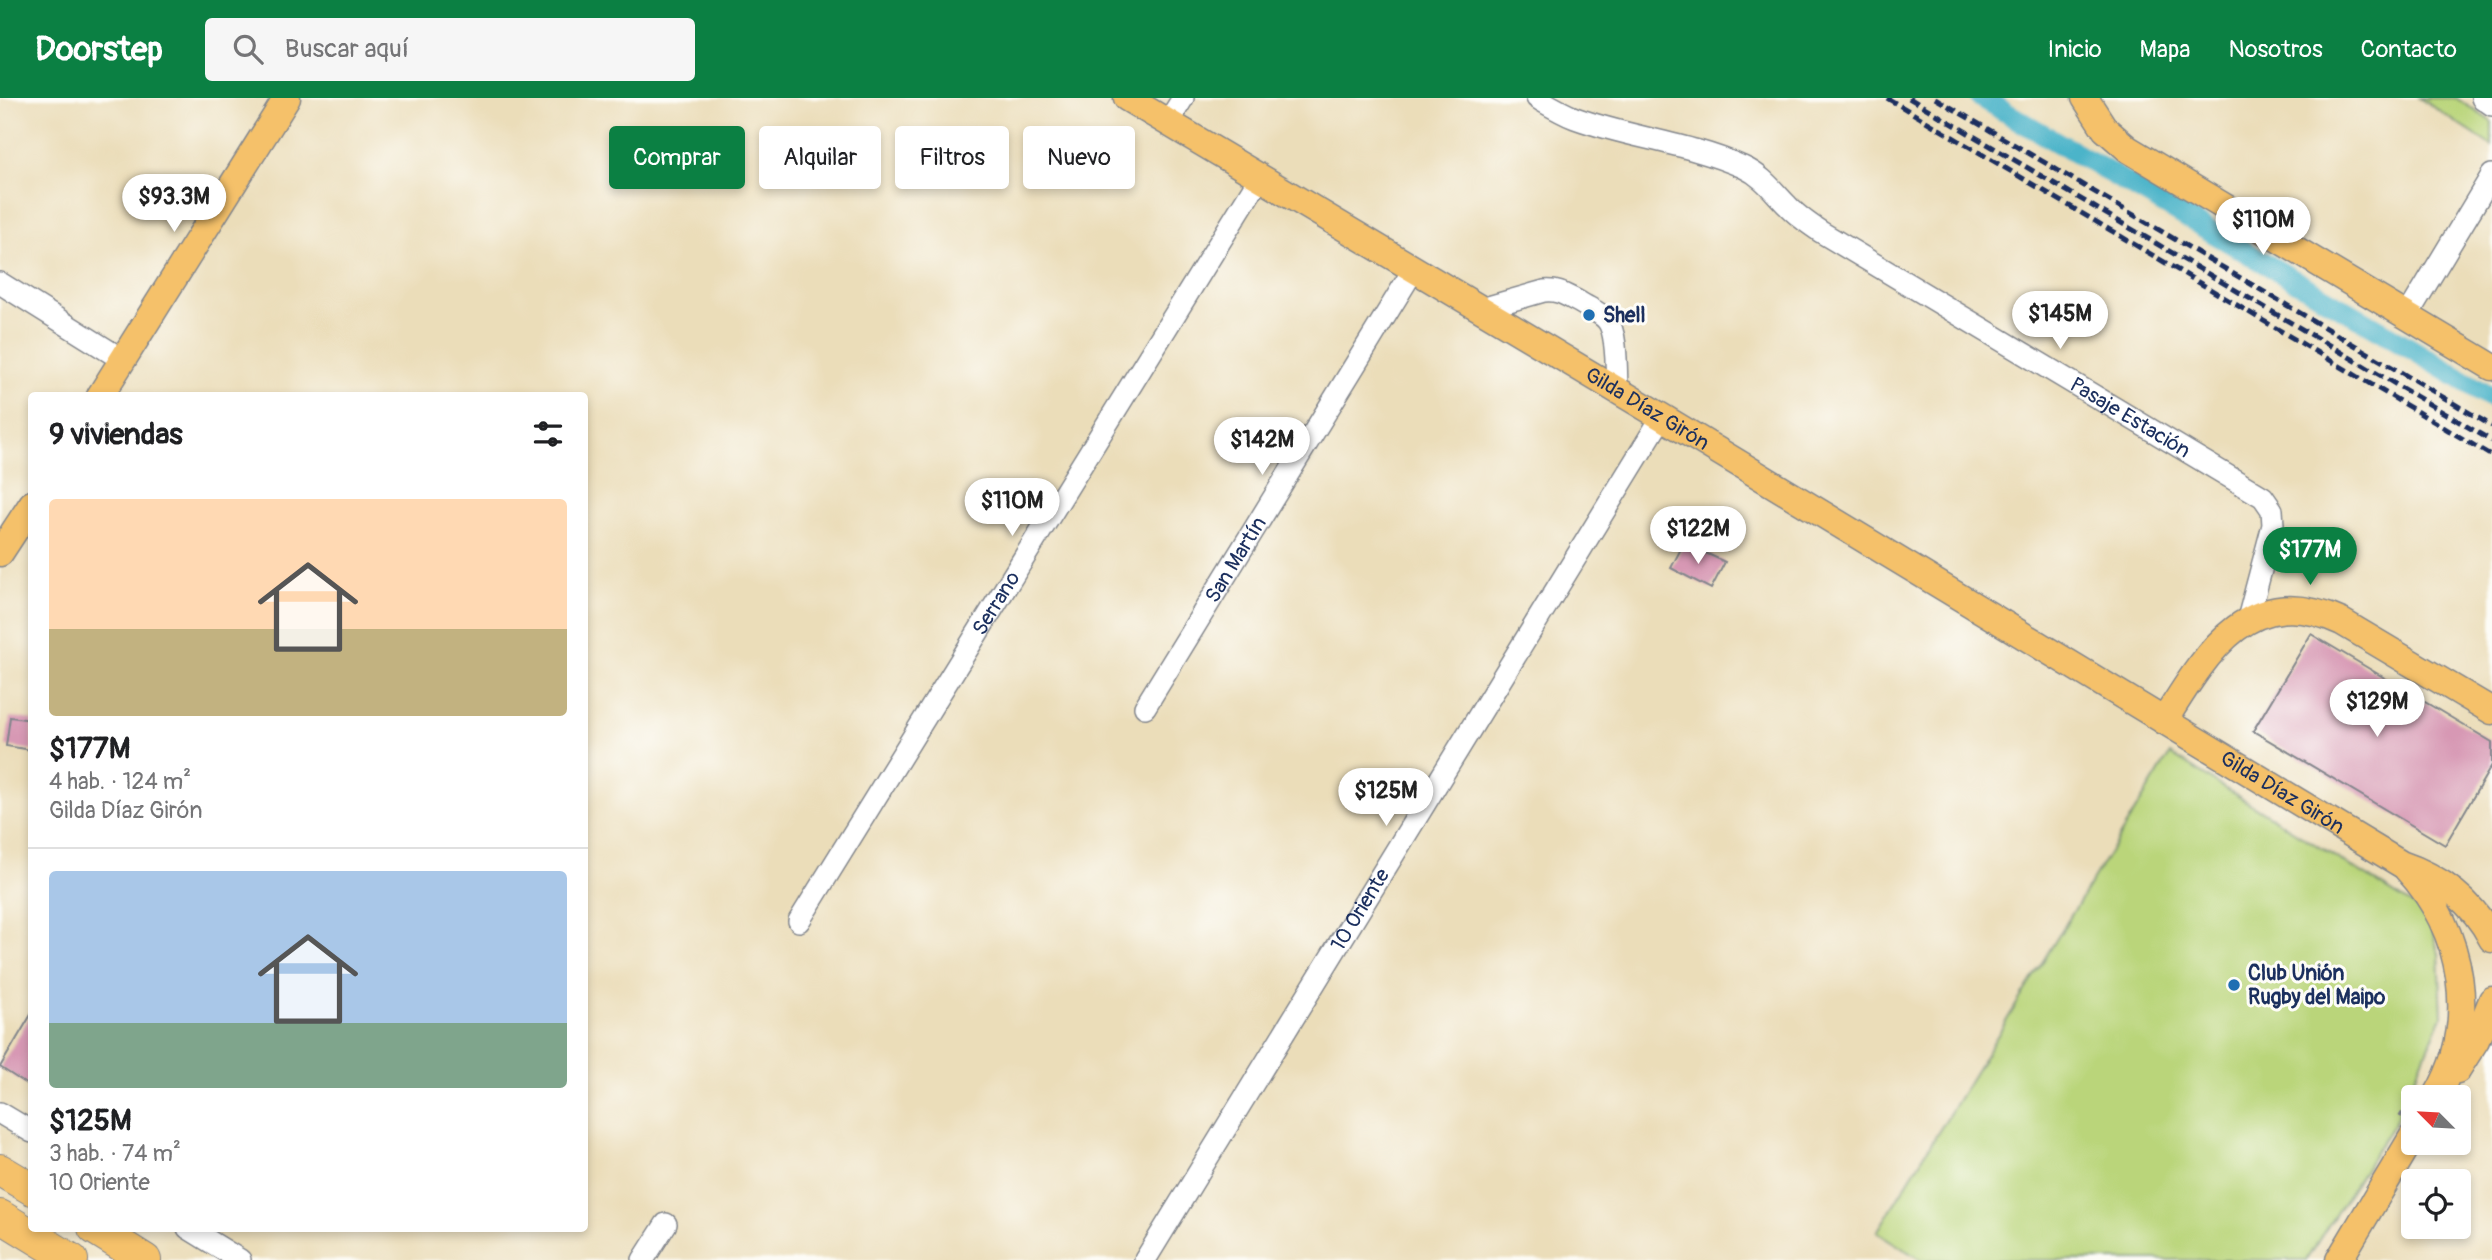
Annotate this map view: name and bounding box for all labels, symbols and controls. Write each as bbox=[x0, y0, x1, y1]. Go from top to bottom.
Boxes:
search box bbox=[205, 18, 695, 81]
text: Doorstep bbox=[35, 29, 163, 70]
icon: search bbox=[229, 30, 267, 68]
text: Buscar aquí bbox=[285, 33, 409, 65]
text: Inicio bbox=[2048, 35, 2102, 64]
text: Mapa bbox=[2140, 35, 2191, 64]
text: Nosotros bbox=[2229, 35, 2323, 64]
text: Contacto bbox=[2361, 35, 2457, 64]
chip: Comprar bbox=[609, 126, 745, 189]
chip: Alquilar bbox=[759, 126, 881, 189]
chip: Filtros bbox=[895, 126, 1009, 189]
chip: Nuevo bbox=[1023, 126, 1135, 189]
pin: $93.3M bbox=[117, 174, 231, 234]
text: $93.3M bbox=[138, 182, 210, 211]
pin: $110M bbox=[2214, 198, 2312, 257]
text: $110M bbox=[2232, 205, 2294, 234]
pin: $145M bbox=[2011, 292, 2109, 351]
text: $145M bbox=[2028, 299, 2092, 328]
place label: Shell bbox=[1603, 302, 1645, 329]
marker: Shell bbox=[1581, 307, 1597, 323]
street label: Gilda Díaz Girón bbox=[1580, 361, 1715, 456]
street label: Pasaje Estación bbox=[2065, 371, 2196, 464]
icon: filters bbox=[529, 415, 567, 453]
text: 9 viviendas bbox=[49, 416, 183, 453]
pin: $142M bbox=[1213, 418, 1311, 477]
text: $142M bbox=[1230, 425, 1294, 454]
pin: $110M bbox=[963, 478, 1061, 538]
text: $110M bbox=[981, 486, 1043, 515]
pin: $122M bbox=[1649, 506, 1747, 566]
street label: San Martín bbox=[1199, 511, 1272, 608]
text: $122M bbox=[1666, 514, 1730, 543]
pin: $177M bbox=[2261, 528, 2359, 587]
text: $177M bbox=[2279, 535, 2341, 564]
icon: home bbox=[245, 544, 371, 670]
street label: Serrano bbox=[966, 566, 1026, 640]
pin: $129M bbox=[2328, 680, 2426, 739]
text: $129M bbox=[2346, 687, 2408, 716]
text: $177M bbox=[49, 730, 130, 767]
street label: Gilda Díaz Girón bbox=[2215, 744, 2349, 840]
text: 4 hab. · 124 m² bbox=[49, 767, 191, 796]
pin: $125M bbox=[1337, 768, 1435, 828]
text: $125M bbox=[1354, 776, 1418, 805]
text: Gilda Díaz Girón bbox=[49, 796, 202, 825]
street label: 10 Oriente bbox=[1324, 863, 1396, 956]
icon: home bbox=[245, 916, 371, 1042]
place label: Club Unión Rugby del Maipo bbox=[2248, 960, 2386, 1011]
marker: Club Unión Rugby del Maipo bbox=[2226, 977, 2242, 993]
north arrow bbox=[2401, 1085, 2471, 1155]
map controls bbox=[2401, 1085, 2471, 1239]
text: $125M bbox=[49, 1102, 132, 1139]
text: 3 hab. · 74 m² bbox=[49, 1139, 181, 1168]
text: 10 Oriente bbox=[49, 1168, 150, 1197]
button: locate bbox=[2401, 1169, 2471, 1239]

